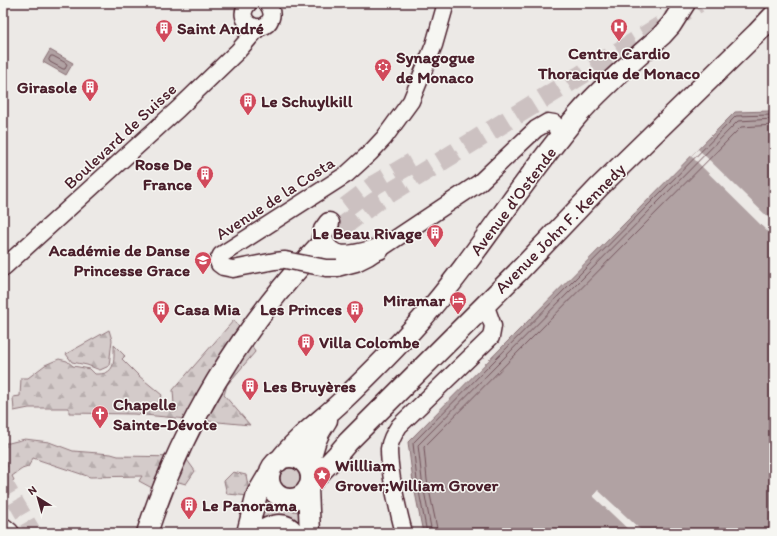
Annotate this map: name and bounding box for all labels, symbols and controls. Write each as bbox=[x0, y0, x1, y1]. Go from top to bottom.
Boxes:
hospital icon: Centre Cardio Thoracique de Monaco bbox=[609, 17, 629, 42]
building icon: Saint André bbox=[154, 18, 174, 43]
place label: Saint André bbox=[177, 18, 264, 38]
place label: Centre Cardio Thoracique de Monaco bbox=[537, 43, 700, 84]
place label: Synagogue de Monaco bbox=[396, 47, 475, 87]
synagogue icon: Synagogue de Monaco bbox=[373, 57, 393, 82]
place label: Girasole bbox=[17, 77, 77, 97]
building icon: Girasole bbox=[80, 77, 100, 102]
street label: Boulevard de Suisse bbox=[60, 79, 180, 193]
building icon: Le Schuylkill bbox=[238, 91, 258, 116]
place label: Le Schuylkill bbox=[261, 91, 353, 112]
street label: Avenue d'Ostende bbox=[466, 143, 560, 259]
street label: Avenue de la Costa bbox=[212, 152, 338, 244]
place label: Rose De France bbox=[135, 154, 192, 194]
street label: Avenue John F. Kennedy bbox=[491, 159, 629, 297]
building icon: Rose De France bbox=[195, 164, 215, 189]
place label: Le Beau Rivage bbox=[312, 223, 422, 244]
building icon: Le Beau Rivage bbox=[425, 223, 445, 248]
place label: Académie de Danse Princesse Grace bbox=[48, 240, 190, 280]
school or university icon: Académie de Danse Princesse Grace bbox=[193, 250, 213, 275]
place label: Miramar bbox=[383, 290, 445, 310]
hotel icon: Miramar bbox=[448, 290, 468, 315]
building icon: Casa Mia bbox=[151, 299, 171, 324]
place label: Casa Mia bbox=[174, 299, 241, 319]
place label: Les Princes bbox=[260, 299, 342, 319]
building icon: Les Princes bbox=[345, 299, 365, 324]
building icon: Villa Colombe bbox=[296, 332, 316, 357]
place label: Villa Colombe bbox=[319, 332, 419, 352]
building icon: Les Bruyères bbox=[240, 376, 260, 401]
place label: Les Bruyères bbox=[263, 376, 357, 397]
place label: Chapelle Sainte-Dévote bbox=[113, 394, 217, 434]
church icon: Chapelle Sainte-Dévote bbox=[90, 404, 110, 429]
place label: Willliam Grover;William Grover bbox=[335, 455, 499, 495]
place icon: Willliam Grover;William Grover bbox=[312, 465, 332, 490]
north arrow bbox=[18, 478, 58, 518]
text: N bbox=[25, 483, 39, 498]
building icon: Le Panorama bbox=[179, 495, 199, 520]
place label: Le Panorama bbox=[202, 495, 297, 515]

